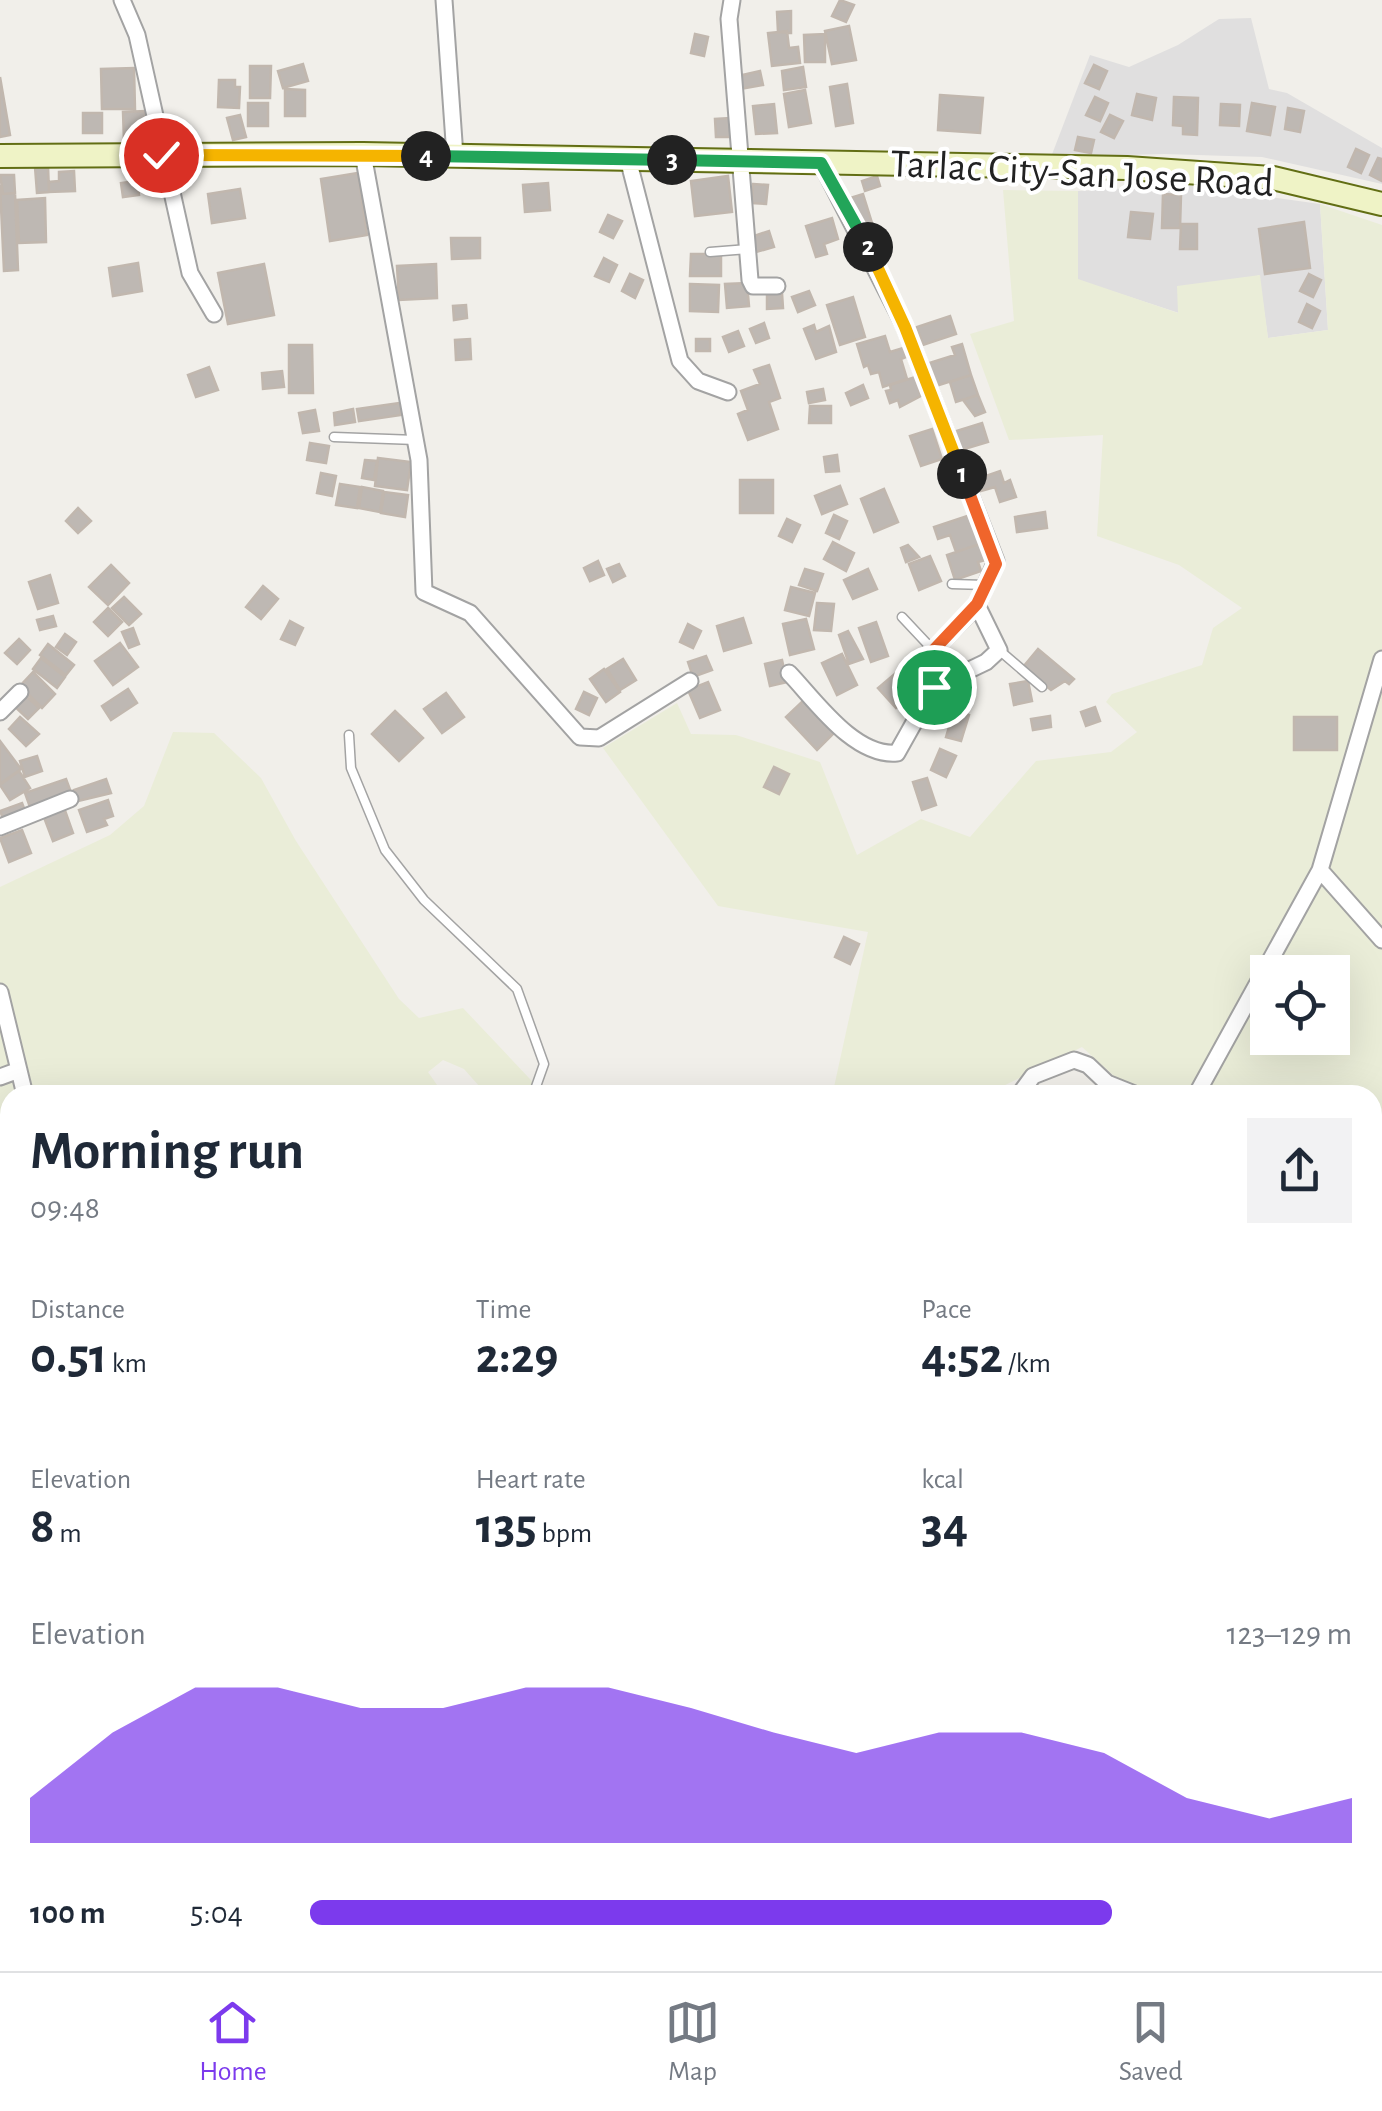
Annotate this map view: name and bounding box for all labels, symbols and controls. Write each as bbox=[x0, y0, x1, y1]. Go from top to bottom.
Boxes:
pin bbox=[119, 113, 204, 198]
icon: check bbox=[134, 128, 189, 183]
pin: 4 bbox=[401, 131, 451, 181]
pin: 3 bbox=[647, 135, 697, 185]
text: 4 bbox=[419, 142, 433, 170]
street label: Tarlac City-San Jose Road bbox=[889, 144, 1275, 204]
text: 3 bbox=[666, 146, 678, 174]
pin: 2 bbox=[843, 222, 893, 272]
text: 2 bbox=[861, 233, 875, 261]
pin: 1 bbox=[937, 449, 987, 499]
text: 1 bbox=[957, 460, 967, 488]
pin bbox=[892, 645, 977, 730]
icon: arrive bbox=[907, 660, 962, 715]
map controls bbox=[1250, 955, 1350, 1055]
button: locate bbox=[1250, 955, 1350, 1055]
button: share bbox=[1247, 1118, 1352, 1223]
text: Morning run bbox=[30, 1124, 304, 1179]
text: 09:48 bbox=[30, 1192, 100, 1224]
text: Distance bbox=[30, 1296, 125, 1324]
text: Time bbox=[476, 1296, 531, 1324]
text: Pace bbox=[921, 1296, 972, 1324]
text: 0.51 bbox=[30, 1332, 107, 1382]
text: 2:29 bbox=[476, 1332, 558, 1382]
text: 4:52 bbox=[921, 1332, 1003, 1382]
text: km bbox=[107, 1350, 147, 1378]
text: /km bbox=[1003, 1350, 1051, 1378]
text: Elevation bbox=[30, 1466, 131, 1494]
text: Heart rate bbox=[476, 1466, 586, 1494]
text: kcal bbox=[921, 1466, 964, 1494]
text: 8 bbox=[30, 1502, 55, 1552]
text: 135 bbox=[476, 1502, 537, 1552]
text: 34 bbox=[921, 1502, 968, 1552]
text: m bbox=[55, 1520, 82, 1548]
text: bpm bbox=[537, 1520, 592, 1548]
text: Elevation bbox=[30, 1618, 146, 1650]
text: 123–129 m bbox=[1227, 1618, 1352, 1650]
text: 100 m bbox=[30, 1897, 106, 1929]
text: 5:04 bbox=[190, 1897, 243, 1929]
tab: Home bbox=[199, 1995, 267, 2089]
tab: Map bbox=[665, 1995, 720, 2089]
tab: Saved bbox=[1119, 1995, 1183, 2089]

